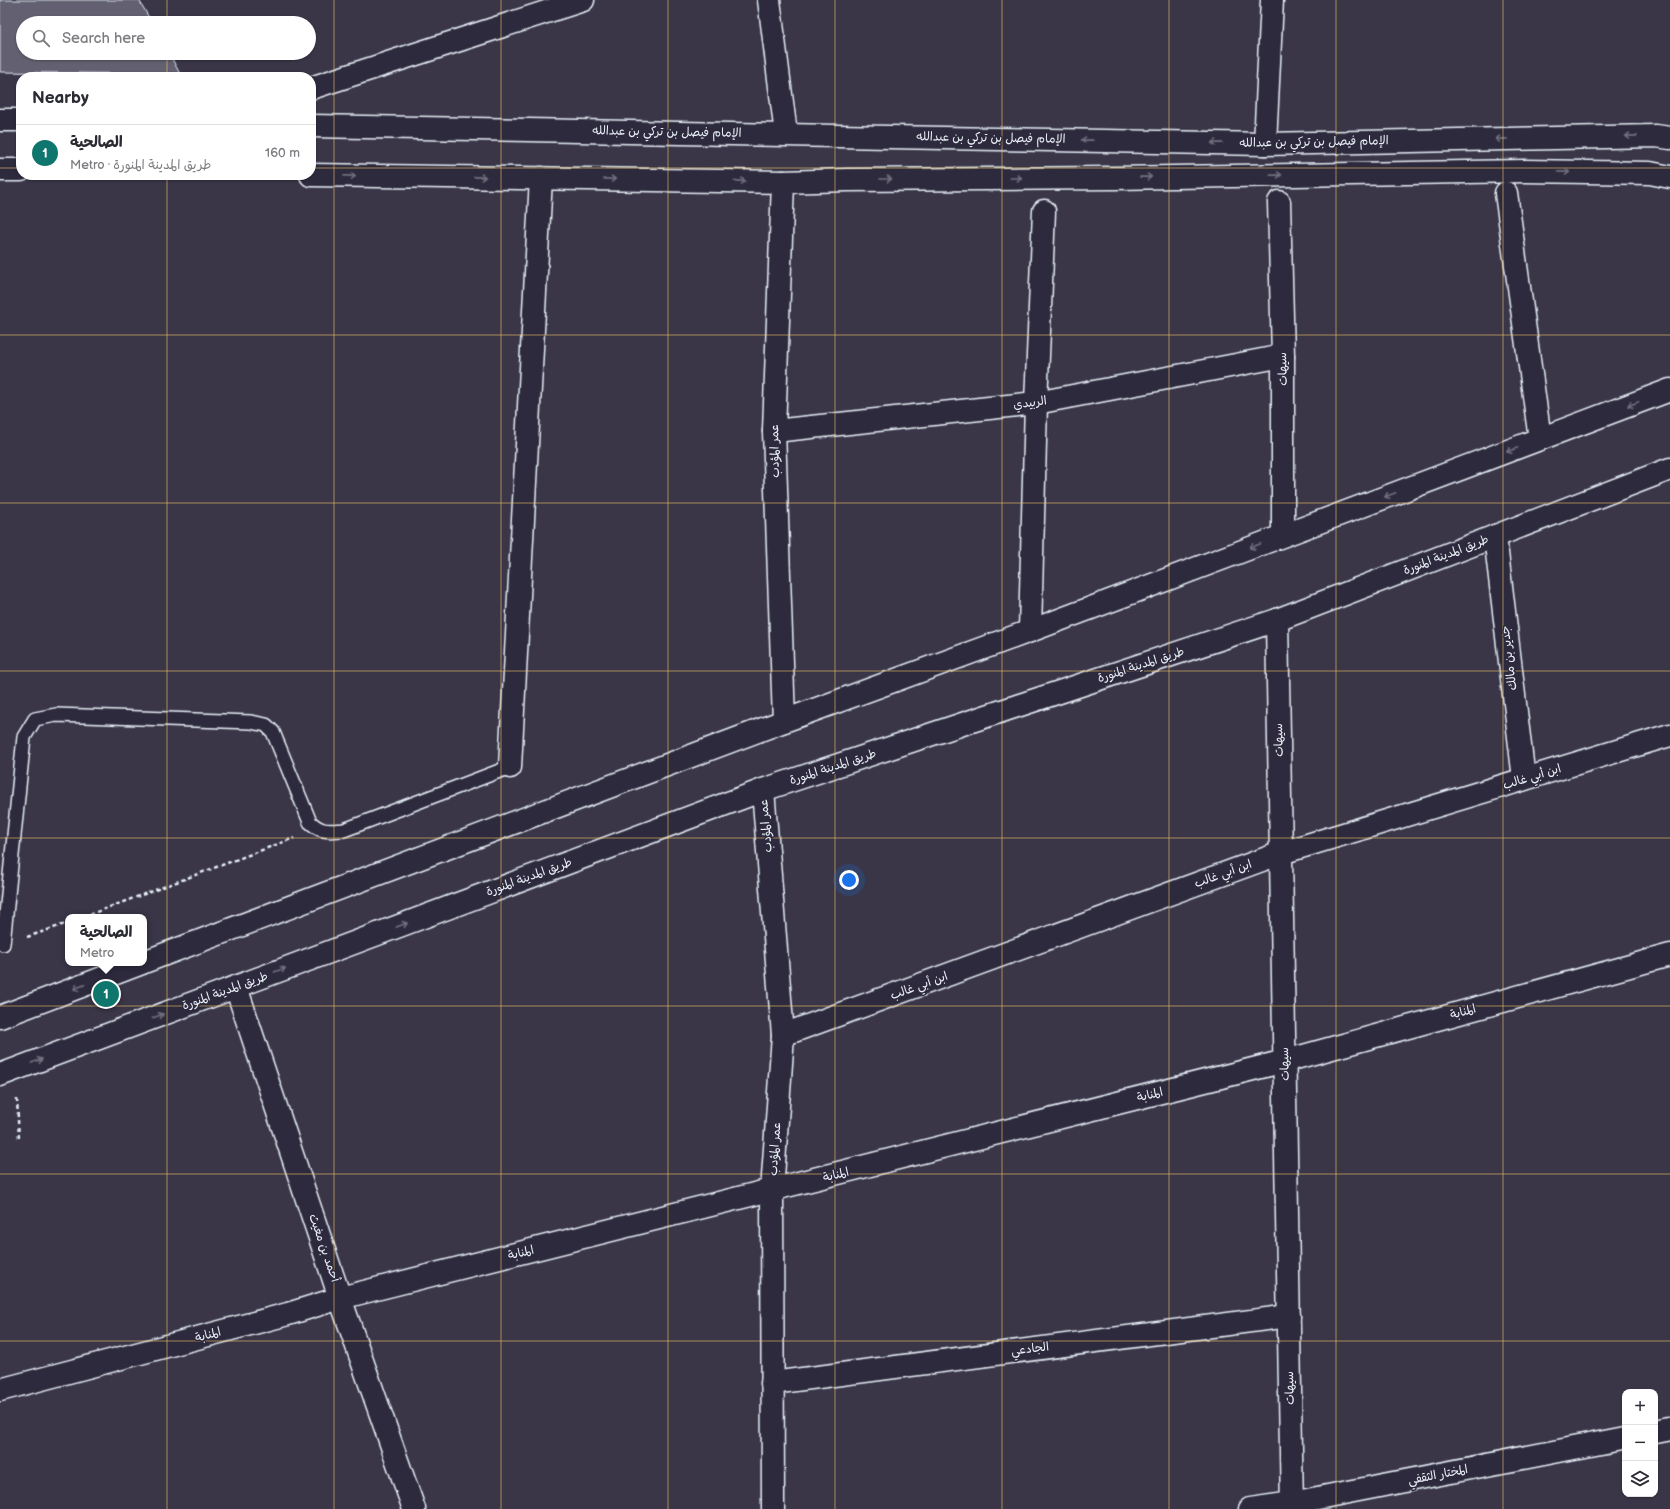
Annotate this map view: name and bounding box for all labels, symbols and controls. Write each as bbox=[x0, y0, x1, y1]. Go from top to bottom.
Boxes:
search box bbox=[16, 16, 316, 60]
icon: search bbox=[30, 27, 52, 49]
text: Search here bbox=[62, 29, 145, 48]
text: Nearby bbox=[32, 88, 89, 108]
street label: الإمام فيصل بن تركي بن عبدالله bbox=[592, 123, 742, 144]
street label: الإمام فيصل بن تركي بن عبدالله bbox=[916, 129, 1066, 150]
text: الصالحية bbox=[70, 133, 123, 152]
street label: الإمام فيصل بن تركي بن عبدالله bbox=[1239, 133, 1389, 154]
one-way arrow bbox=[1625, 133, 1638, 140]
one-way arrow bbox=[1495, 135, 1508, 143]
one-way arrow bbox=[1081, 136, 1094, 144]
one-way arrow bbox=[1211, 139, 1224, 147]
text: 1 bbox=[42, 145, 48, 161]
text: 160 m bbox=[265, 145, 300, 161]
text: Metro · طريق المدينة المنورة bbox=[70, 157, 211, 173]
one-way arrow bbox=[1557, 168, 1570, 176]
one-way arrow bbox=[1269, 171, 1282, 179]
one-way arrow bbox=[343, 172, 356, 179]
one-way arrow bbox=[473, 173, 486, 181]
one-way arrow bbox=[1139, 173, 1152, 181]
one-way arrow bbox=[1009, 174, 1022, 182]
one-way arrow bbox=[603, 175, 616, 183]
one-way arrow bbox=[879, 175, 892, 183]
one-way arrow bbox=[733, 177, 746, 185]
street label: سيهات bbox=[1275, 352, 1291, 386]
street label: الربيدي bbox=[1012, 393, 1048, 414]
one-way arrow bbox=[1627, 401, 1640, 408]
street label: عمر المؤدب bbox=[767, 424, 783, 478]
one-way arrow bbox=[1506, 446, 1518, 454]
one-way arrow bbox=[1385, 492, 1397, 500]
street label: طريق المدينة المنورة bbox=[1401, 532, 1491, 578]
one-way arrow bbox=[1250, 542, 1262, 550]
street label: جدير بن مالك bbox=[1498, 625, 1520, 691]
street label: طريق المدينة المنورة bbox=[1096, 644, 1186, 686]
street label: سيهات bbox=[1271, 723, 1287, 757]
street label: طريق المدينة المنورة bbox=[788, 746, 878, 788]
street label: ابن أبي غالب bbox=[1501, 761, 1564, 796]
street label: عمر المؤدب bbox=[756, 799, 776, 853]
street label: طريق المدينة المنورة bbox=[484, 854, 574, 900]
street label: ابن أبي غالب bbox=[1192, 857, 1255, 894]
your location bbox=[839, 870, 859, 890]
popup bbox=[65, 914, 147, 966]
one-way arrow bbox=[395, 920, 407, 928]
text: الصالحية bbox=[80, 923, 132, 942]
text: Metro bbox=[80, 945, 114, 961]
one-way arrow bbox=[274, 966, 287, 973]
street label: طريق المدينة المنورة bbox=[180, 968, 270, 1014]
street label: ابن أبي غالب bbox=[888, 969, 951, 1006]
pin: 1 bbox=[93, 979, 119, 1009]
one-way arrow bbox=[74, 983, 86, 991]
street label: المنابة bbox=[1448, 1001, 1478, 1023]
one-way arrow bbox=[152, 1011, 164, 1019]
street label: سيهات bbox=[1277, 1047, 1293, 1081]
one-way arrow bbox=[30, 1057, 43, 1064]
street label: المنابة bbox=[1135, 1085, 1165, 1105]
street label: عمر المؤدب bbox=[766, 1122, 784, 1176]
street label: المنابة bbox=[821, 1165, 851, 1185]
street label: أحمد بن مغيث bbox=[305, 1212, 343, 1284]
street label: المنابة bbox=[506, 1243, 536, 1263]
street label: المنابة bbox=[193, 1324, 223, 1346]
street label: الجادعي bbox=[1010, 1339, 1050, 1362]
street label: سيهات bbox=[1282, 1371, 1298, 1405]
map controls bbox=[1622, 1389, 1658, 1497]
button: + bbox=[1622, 1389, 1658, 1425]
button: − bbox=[1622, 1425, 1658, 1461]
button: layers bbox=[1622, 1461, 1658, 1497]
street label: المختار الثقفي bbox=[1407, 1462, 1470, 1491]

